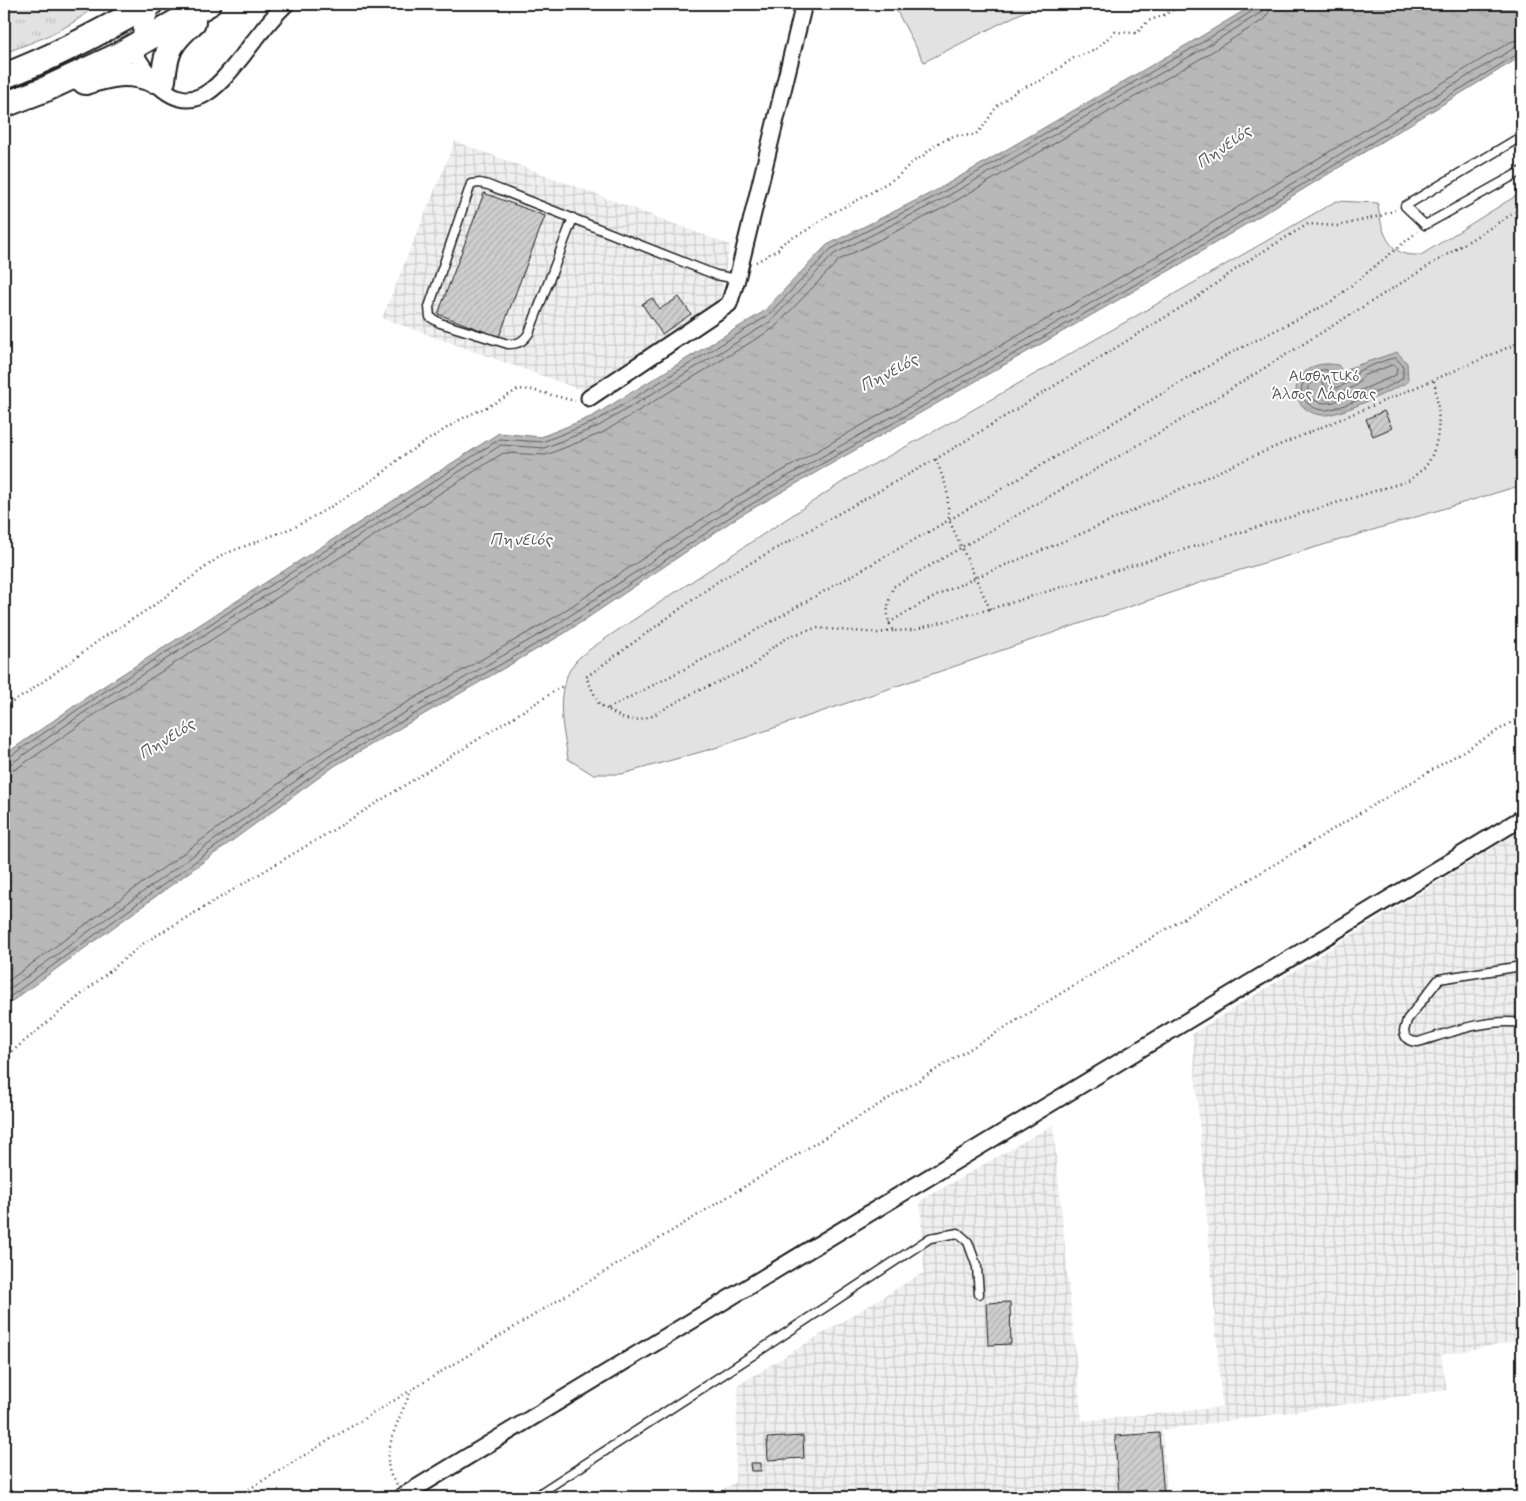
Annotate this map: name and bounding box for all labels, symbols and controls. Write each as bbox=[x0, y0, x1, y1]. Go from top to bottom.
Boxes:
water label: Πηνειός bbox=[1192, 119, 1257, 175]
water label: Πηνειός bbox=[856, 347, 923, 398]
park label: Αισθητικό Άλσος Λάρισας bbox=[1272, 366, 1376, 405]
water label: Πηνειός bbox=[490, 528, 553, 552]
water label: Πηνειός bbox=[134, 712, 201, 766]

